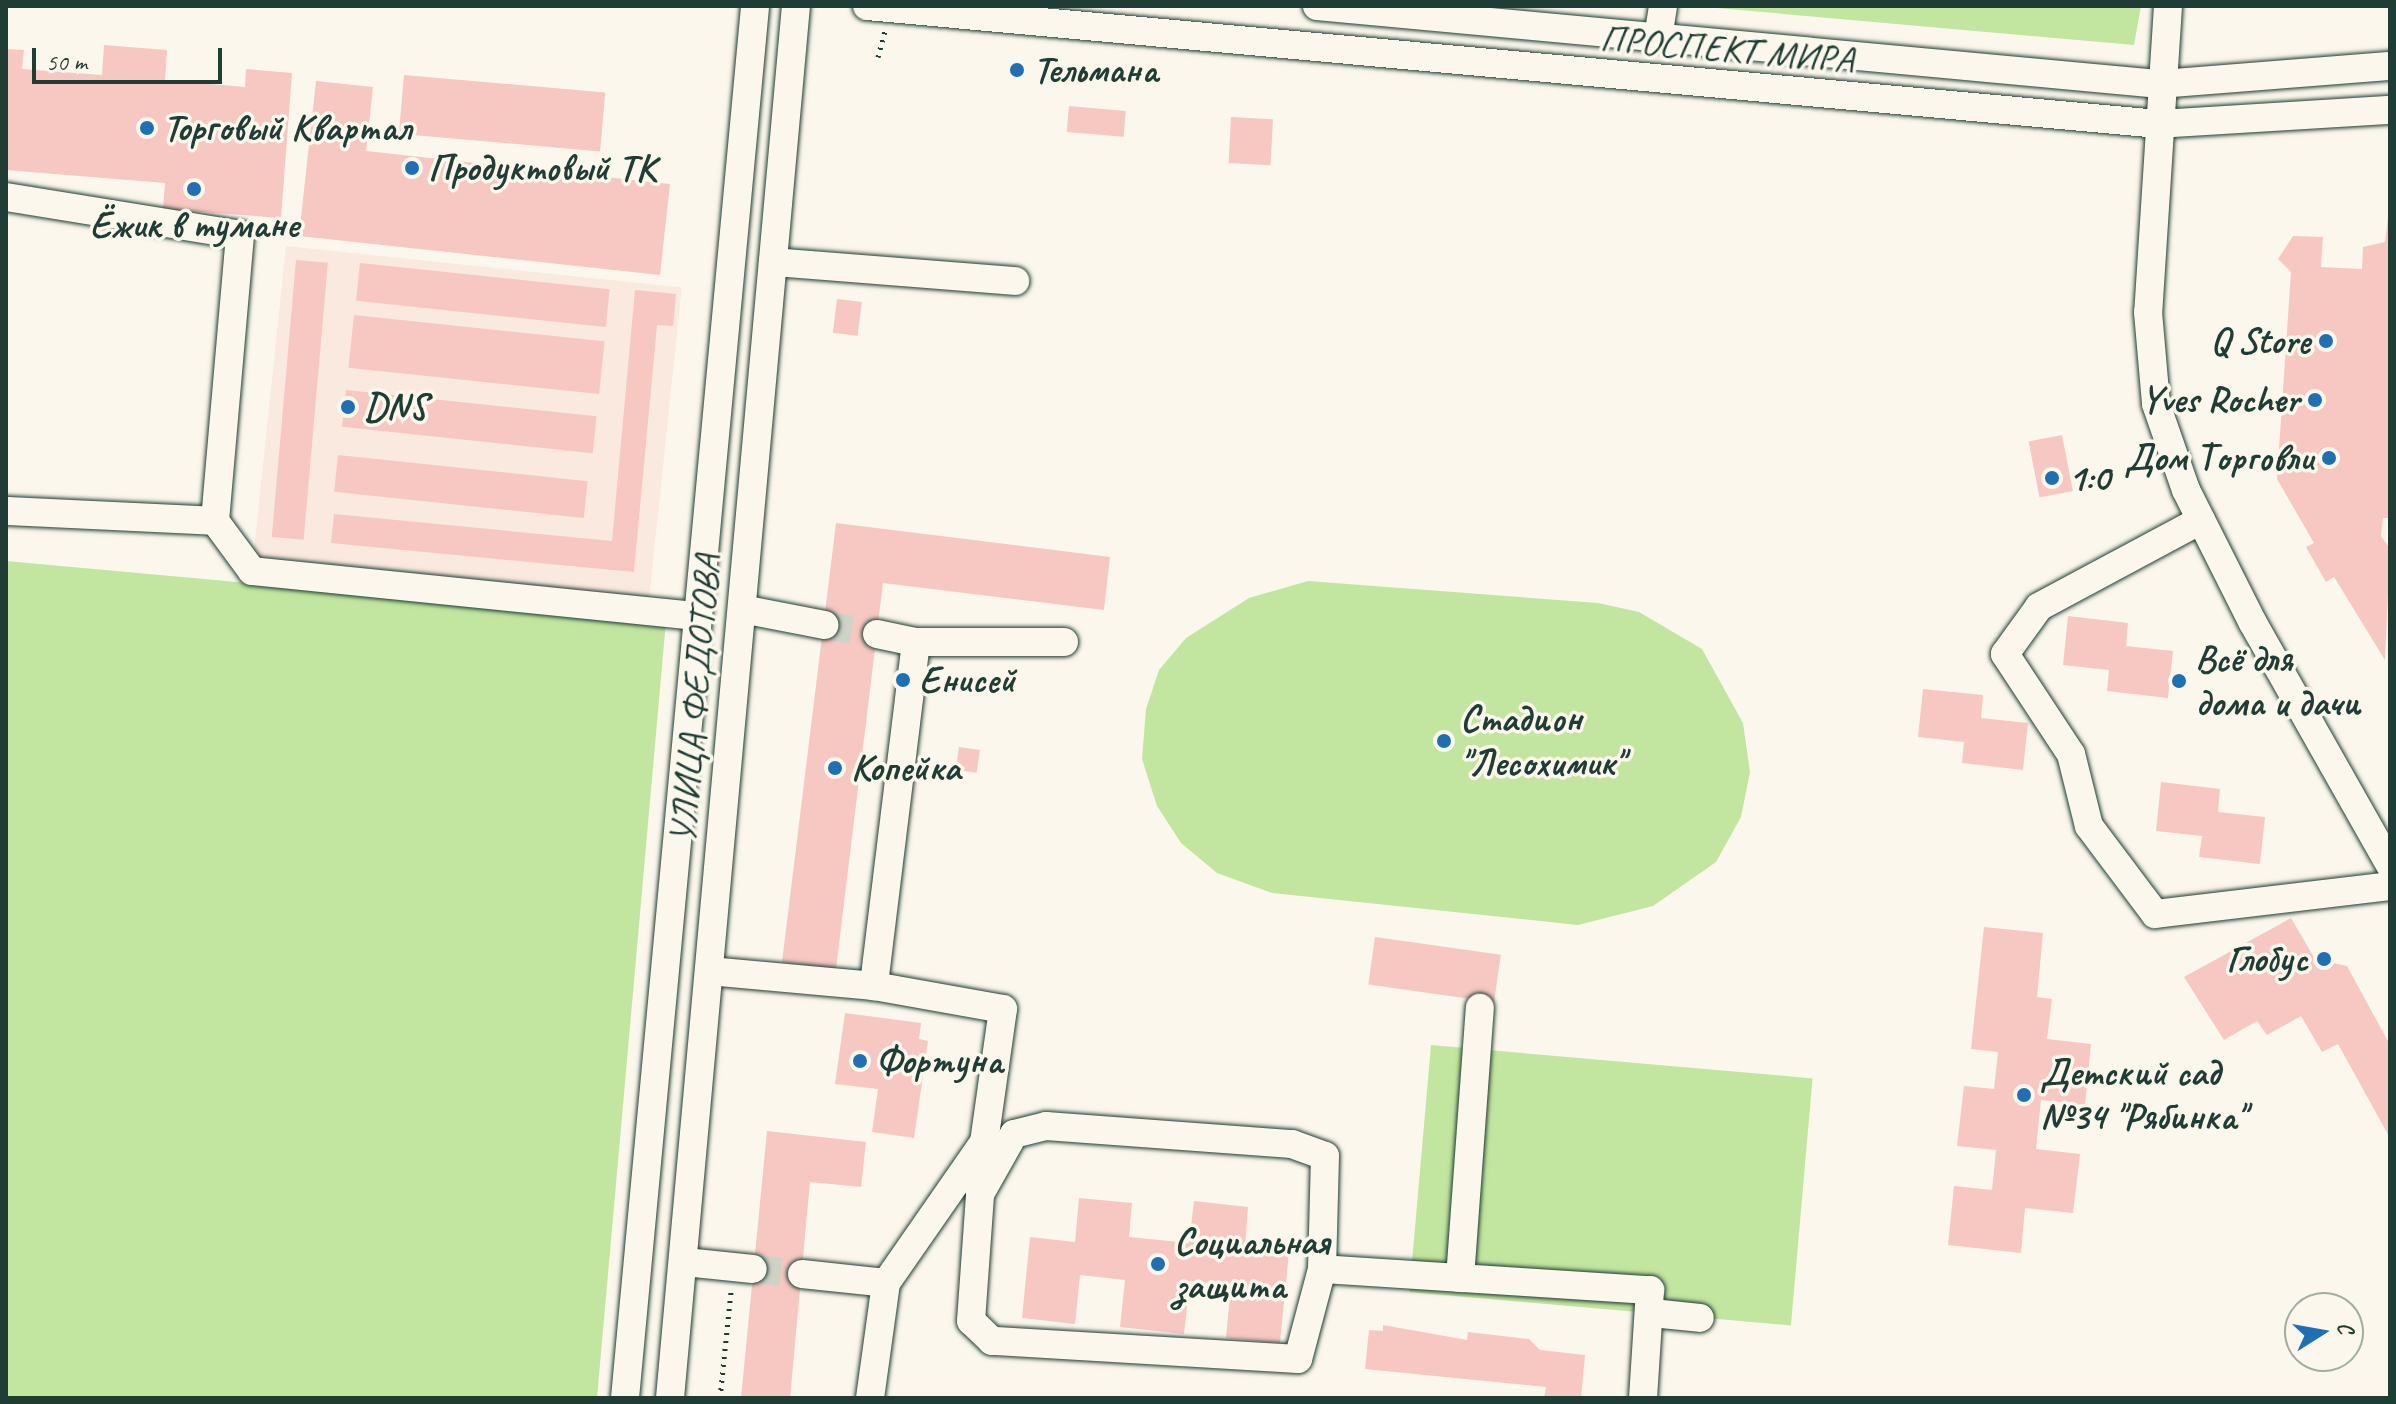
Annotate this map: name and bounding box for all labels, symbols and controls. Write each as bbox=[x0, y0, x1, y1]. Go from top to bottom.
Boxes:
street label: ПРОСПЕКТ МИРА bbox=[1598, 15, 1856, 83]
scale bar bbox=[36, 32, 226, 82]
text: 50 m bbox=[46, 47, 87, 77]
place label: Тельмана bbox=[1033, 47, 1158, 93]
marker: Тельмана bbox=[1008, 61, 1026, 79]
place label: Торговый Квартал bbox=[163, 105, 411, 151]
marker: Торговый Квартал bbox=[138, 119, 156, 137]
place label: Продуктовый ТК bbox=[428, 145, 656, 191]
marker: Продуктовый ТК bbox=[403, 159, 421, 177]
marker: Ёжик в тумане bbox=[185, 180, 203, 198]
place label: Ёжик в тумане bbox=[90, 202, 298, 248]
place label: Q Store bbox=[2210, 318, 2310, 364]
marker: Q Store bbox=[2317, 332, 2335, 350]
place label: Yves Rocher bbox=[2141, 377, 2299, 423]
place label: DNS bbox=[364, 384, 427, 430]
marker: Yves Rocher bbox=[2306, 391, 2324, 409]
marker: DNS bbox=[339, 398, 357, 416]
place label: Дом Торговли bbox=[2130, 435, 2313, 481]
marker: Дом Торговли bbox=[2320, 449, 2338, 467]
place label: 1:0 bbox=[2068, 455, 2110, 501]
marker: 1:0 bbox=[2043, 469, 2061, 487]
street label: УЛИЦА ФЕДОТОВА bbox=[660, 555, 730, 843]
place label: Всё для дома и дачи bbox=[2195, 636, 2362, 726]
place label: Енисей bbox=[919, 657, 1015, 703]
marker: Енисей bbox=[894, 671, 912, 689]
marker: Всё для дома и дачи bbox=[2170, 672, 2188, 690]
place label: Стадион "Лесохимик" bbox=[1460, 696, 1623, 786]
marker: Стадион "Лесохимик" bbox=[1435, 732, 1453, 750]
place label: Копейка bbox=[851, 745, 960, 791]
marker: Копейка bbox=[826, 759, 844, 777]
place label: Глобус bbox=[2226, 936, 2308, 982]
marker: Глобус bbox=[2315, 950, 2333, 968]
place label: Фортуна bbox=[876, 1038, 1002, 1084]
place label: Детский сад №34 "Рябинка" bbox=[2040, 1050, 2245, 1140]
marker: Фортуна bbox=[851, 1052, 869, 1070]
marker: Детский сад №34 "Рябинка" bbox=[2015, 1086, 2033, 1104]
place label: Социальная защита bbox=[1174, 1219, 1330, 1308]
marker: Социальная защита bbox=[1149, 1255, 1167, 1273]
north arrow bbox=[2284, 1292, 2364, 1372]
text: С bbox=[2331, 1320, 2360, 1336]

